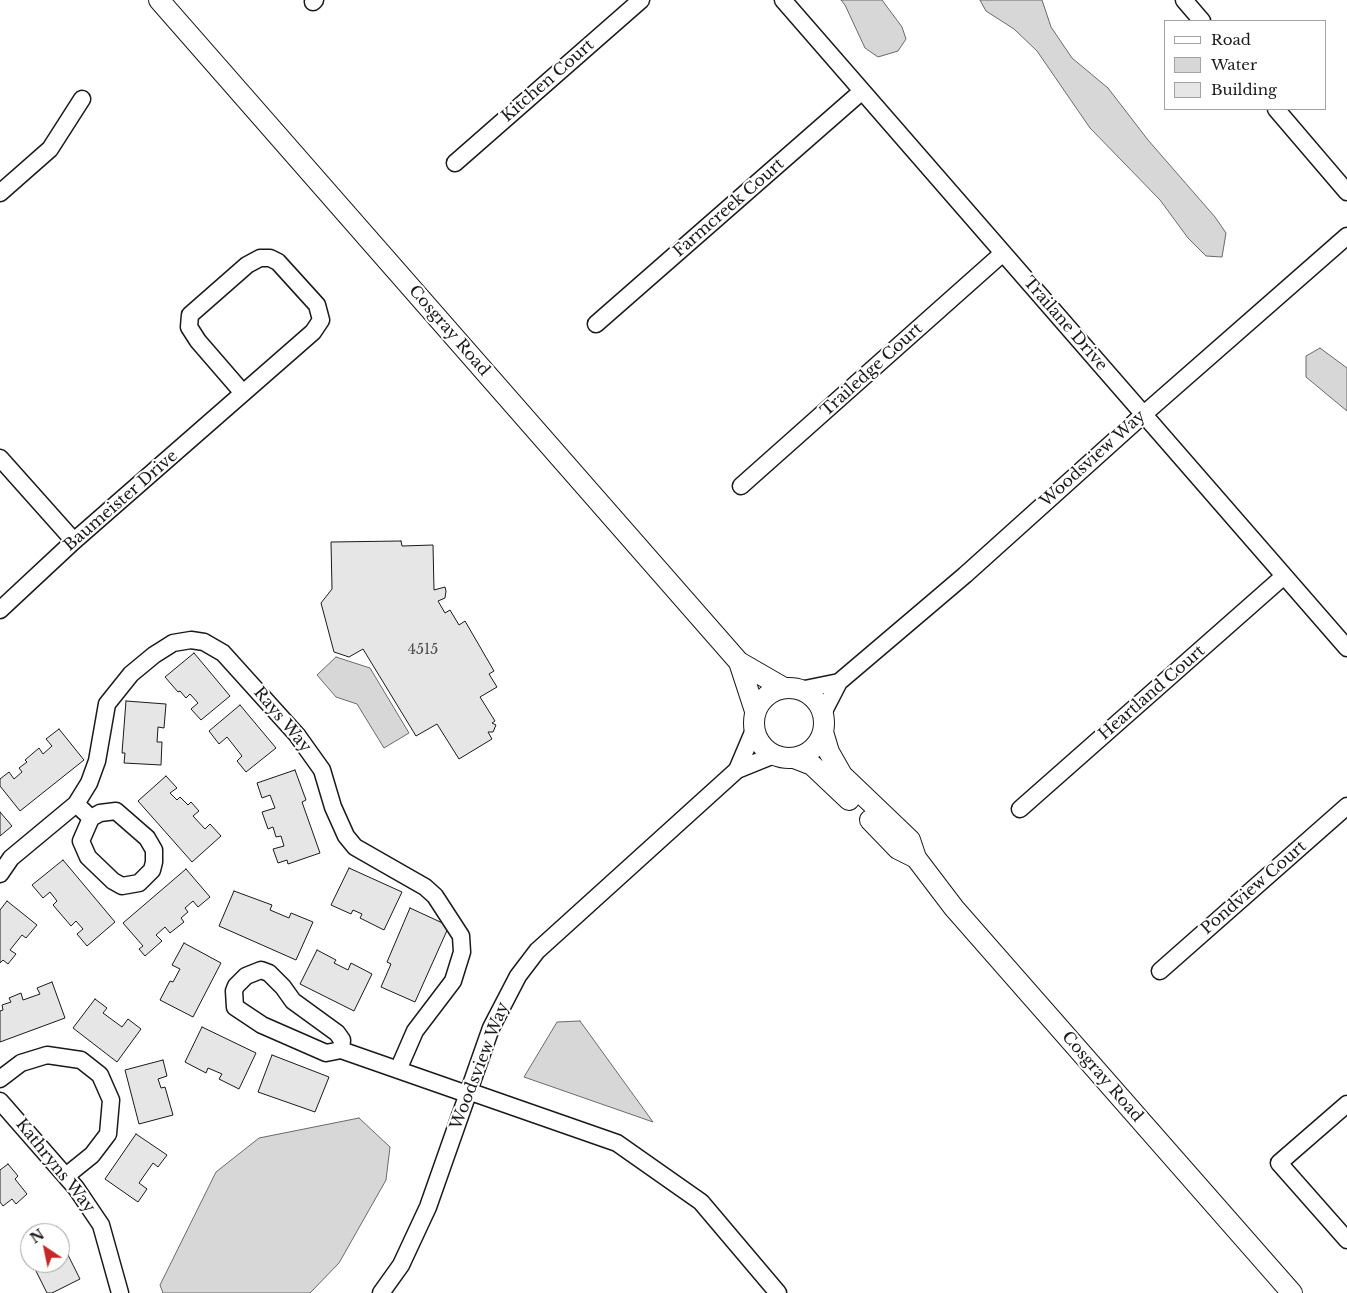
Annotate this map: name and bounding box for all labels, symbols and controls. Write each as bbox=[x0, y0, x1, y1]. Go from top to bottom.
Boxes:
legend bbox=[1164, 20, 1327, 110]
text: Road bbox=[1211, 30, 1251, 49]
street label: Kitchen Court bbox=[498, 36, 598, 126]
text: Water bbox=[1211, 55, 1257, 74]
text: Building bbox=[1211, 80, 1277, 99]
street label: Farmcreek Court bbox=[670, 155, 788, 261]
street label: Trailane Drive bbox=[1019, 273, 1111, 375]
street label: Cosgray Road bbox=[404, 282, 494, 380]
street label: Trailedge Court bbox=[817, 319, 927, 421]
street label: Woodsview Way bbox=[1036, 407, 1150, 511]
street label: Baumeister Drive bbox=[60, 446, 182, 556]
house number: 4515 bbox=[408, 642, 438, 658]
street label: Heartland Court bbox=[1095, 642, 1209, 744]
street label: Rays Way bbox=[249, 684, 315, 756]
street label: Pondview Court bbox=[1198, 837, 1310, 939]
street label: Woodsview Way bbox=[447, 1000, 513, 1132]
street label: Cosgray Road bbox=[1057, 1028, 1147, 1126]
street label: Kathryns Way bbox=[11, 1115, 99, 1217]
north arrow bbox=[20, 1223, 70, 1273]
text: N bbox=[27, 1225, 48, 1248]

